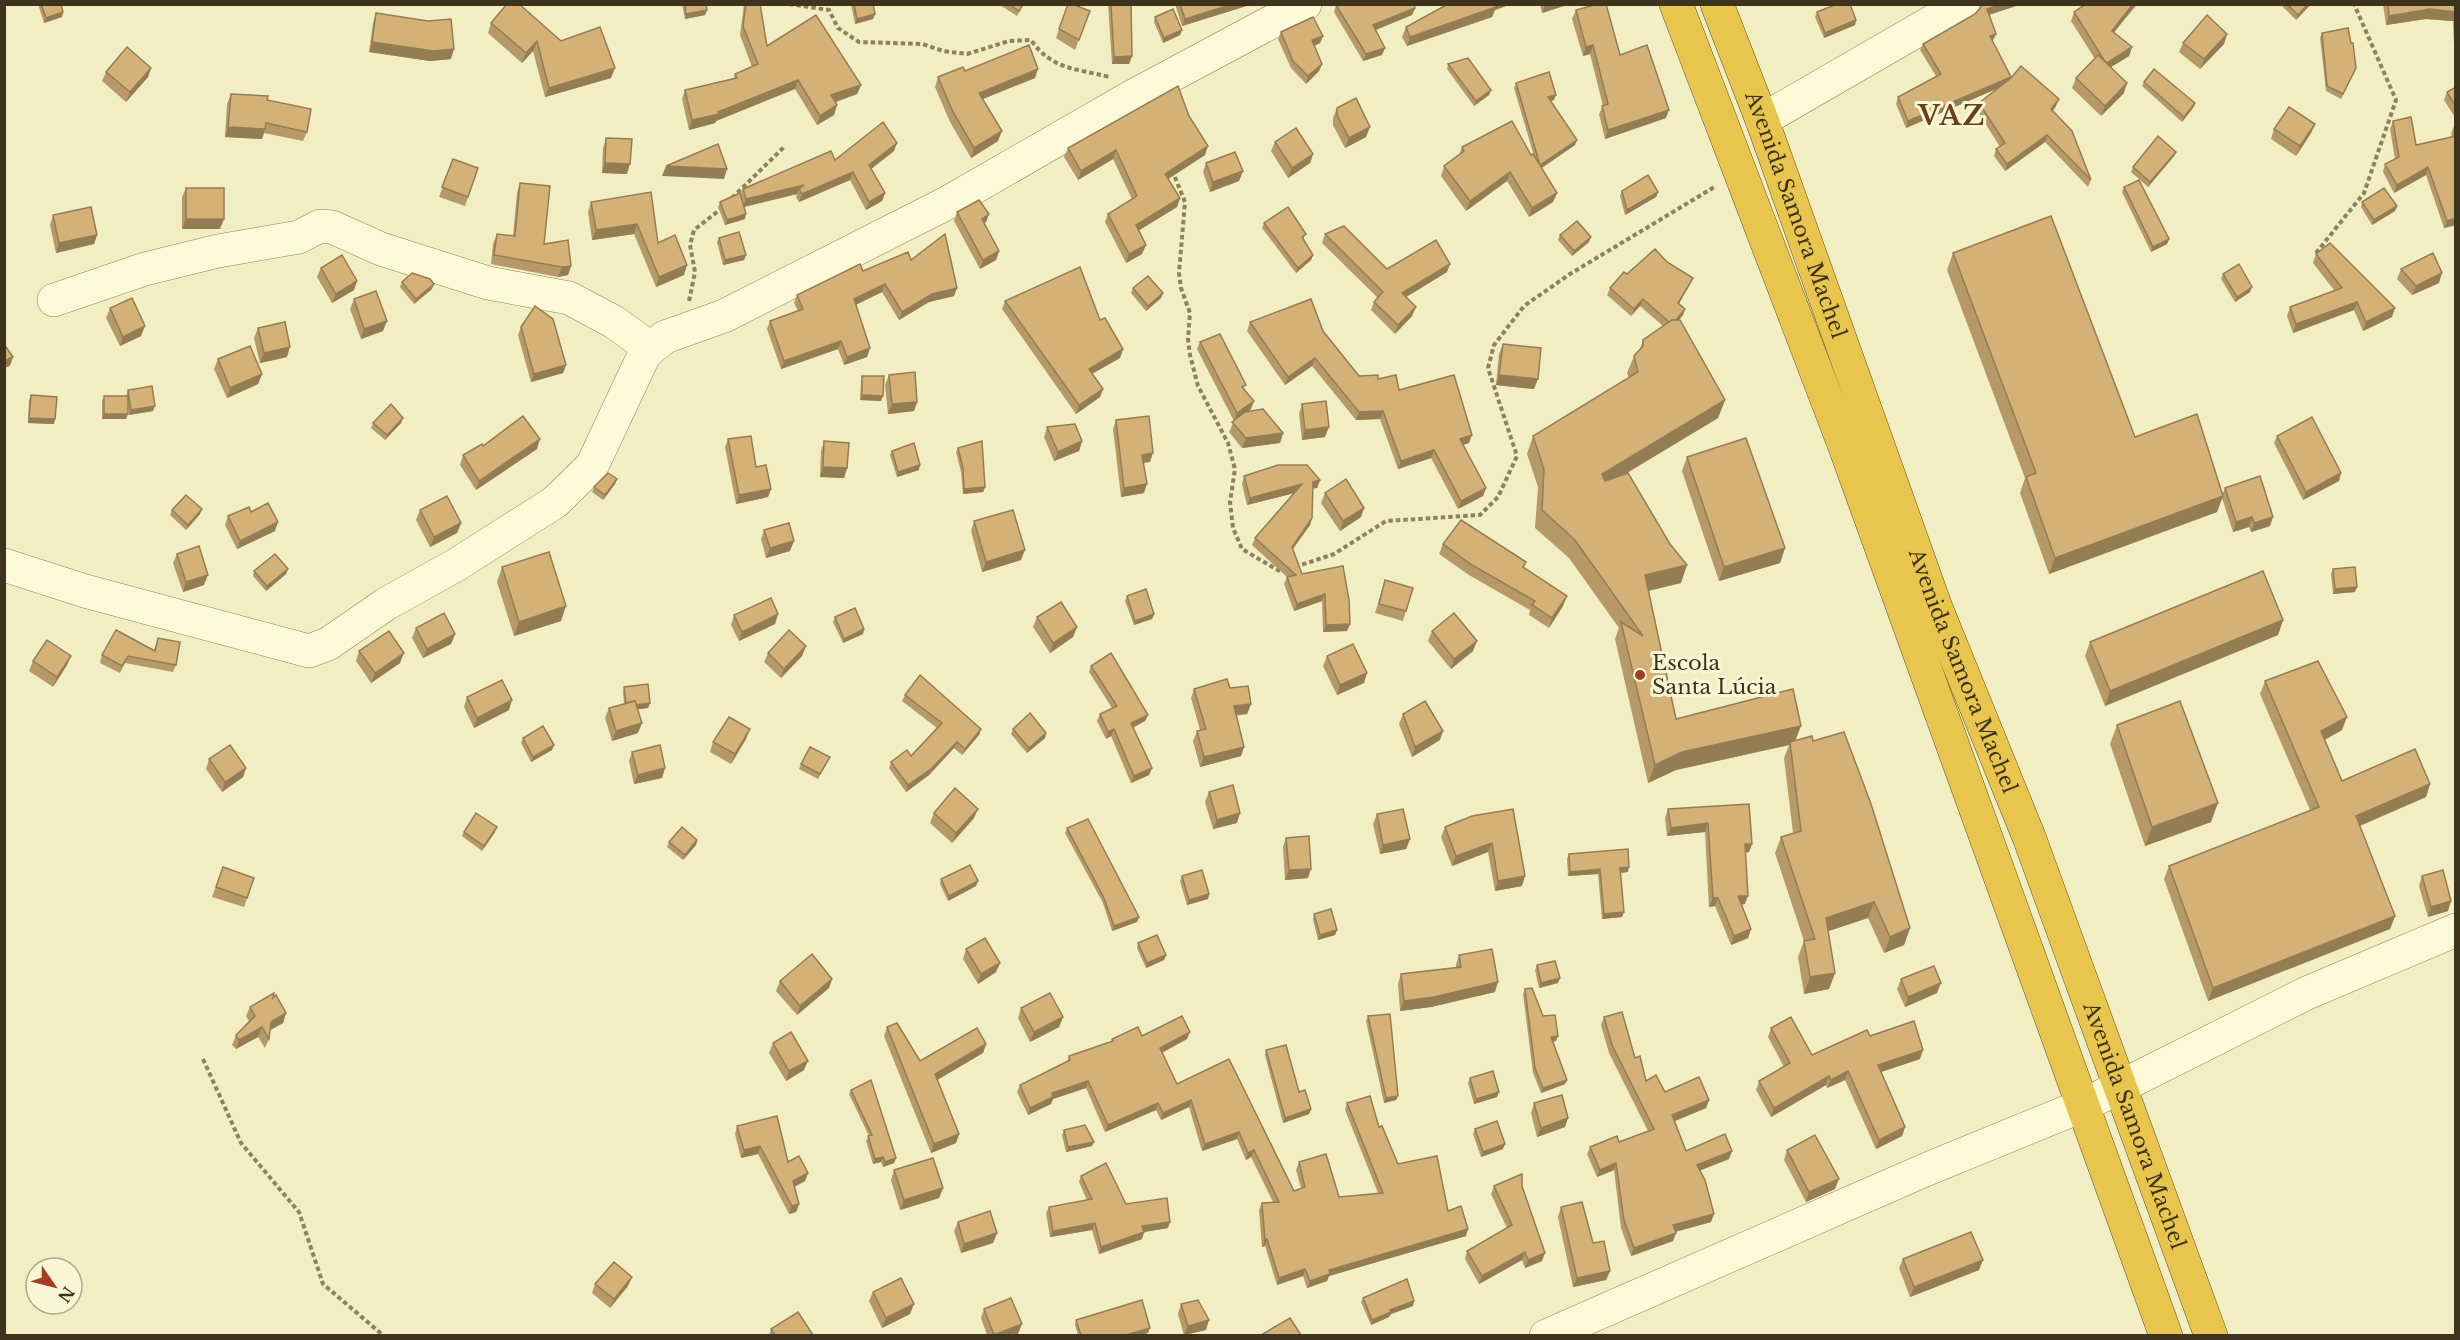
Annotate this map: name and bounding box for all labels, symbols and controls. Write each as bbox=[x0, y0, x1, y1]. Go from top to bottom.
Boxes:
street label: Avenida Samora Machel bbox=[1739, 87, 1852, 342]
district label: VAZ bbox=[1917, 99, 1986, 132]
street label: Avenida Samora Machel bbox=[1903, 544, 2023, 797]
place label: Escola Santa Lúcia bbox=[1652, 650, 1777, 700]
marker: Escola Santa Lúcia bbox=[1633, 668, 1647, 682]
street label: Avenida Samora Machel bbox=[2077, 998, 2191, 1253]
north arrow bbox=[24, 1256, 84, 1316]
text: N bbox=[54, 1283, 79, 1307]

